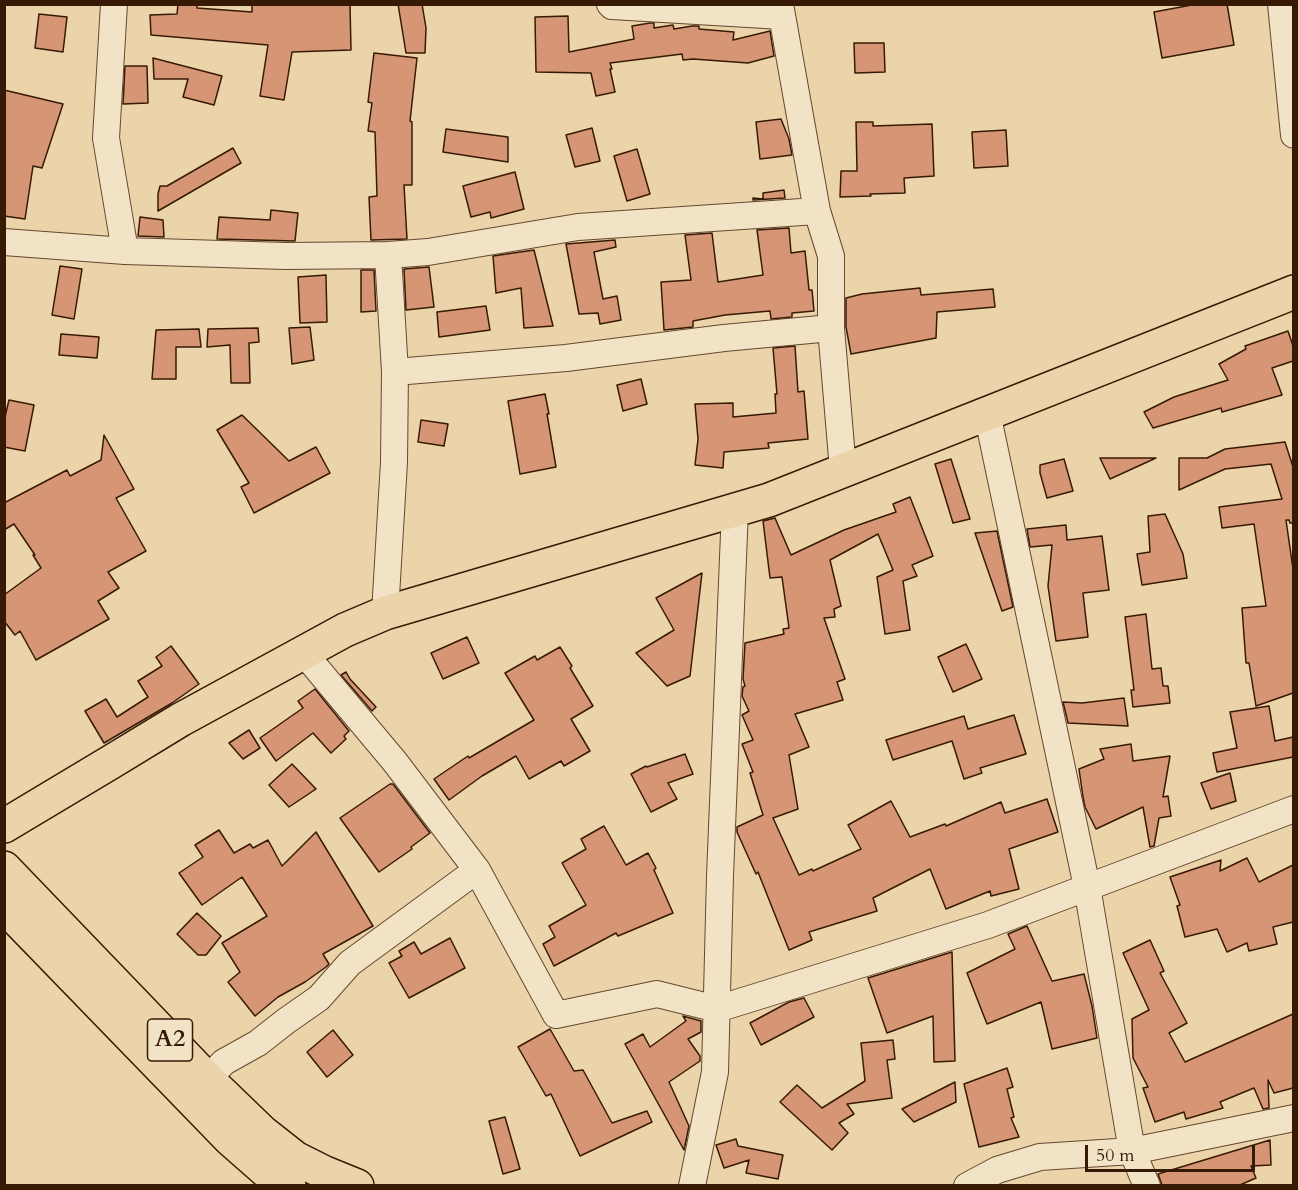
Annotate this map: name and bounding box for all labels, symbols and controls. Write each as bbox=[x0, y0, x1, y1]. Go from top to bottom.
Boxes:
road number: A2 bbox=[148, 1019, 192, 1061]
scale bar bbox=[1088, 1133, 1258, 1171]
text: 50 m bbox=[1096, 1143, 1135, 1168]

